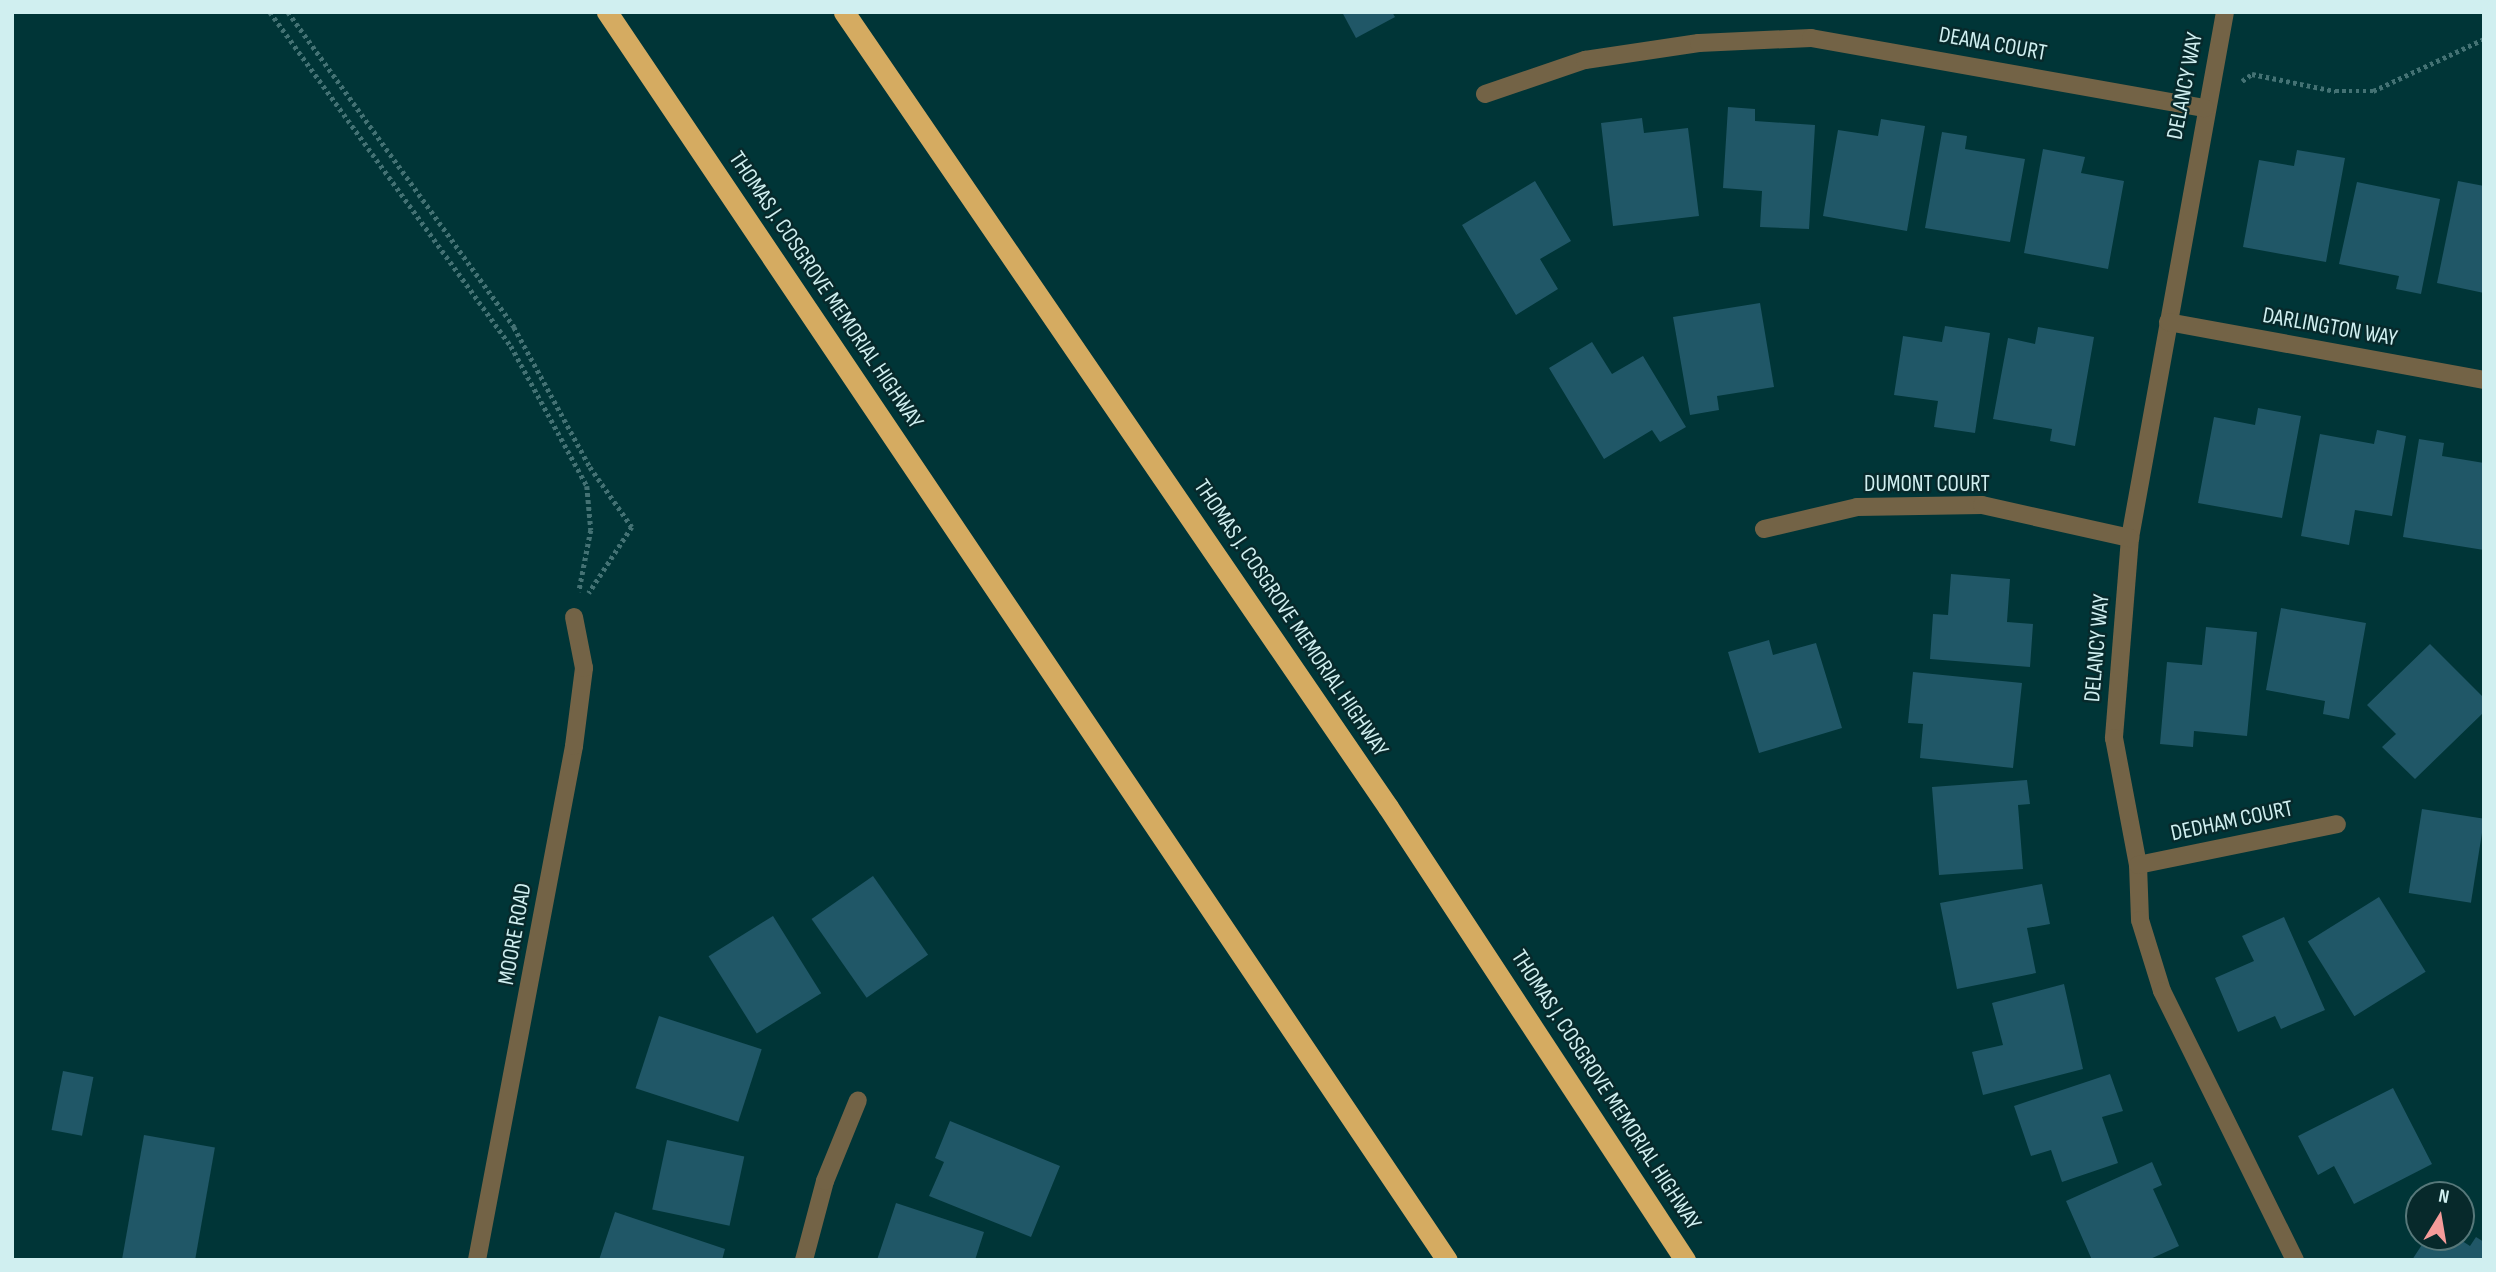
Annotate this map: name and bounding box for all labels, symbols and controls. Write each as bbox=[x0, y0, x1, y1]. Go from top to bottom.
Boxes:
street label: DEANA COURT bbox=[1937, 21, 2049, 67]
street label: DELANCY WAY bbox=[2161, 30, 2209, 142]
street label: THOMAS J. COSGROVE MEMORIAL HIGHWAY bbox=[723, 146, 929, 434]
street label: DARLINGTON WAY bbox=[2261, 302, 2399, 352]
street label: DUMONT COURT bbox=[1864, 470, 1990, 498]
street label: THOMAS J. COSGROVE MEMORIAL HIGHWAY bbox=[1188, 474, 1394, 762]
street label: DELANCY WAY bbox=[2079, 593, 2115, 703]
street label: DEDHAM COURT bbox=[2168, 795, 2296, 847]
street label: MOORE ROAD bbox=[492, 881, 538, 987]
street label: THOMAS J. COSGROVE MEMORIAL HIGHWAY bbox=[1505, 945, 1707, 1235]
north arrow bbox=[2405, 1181, 2475, 1251]
text: N bbox=[2437, 1185, 2451, 1209]

